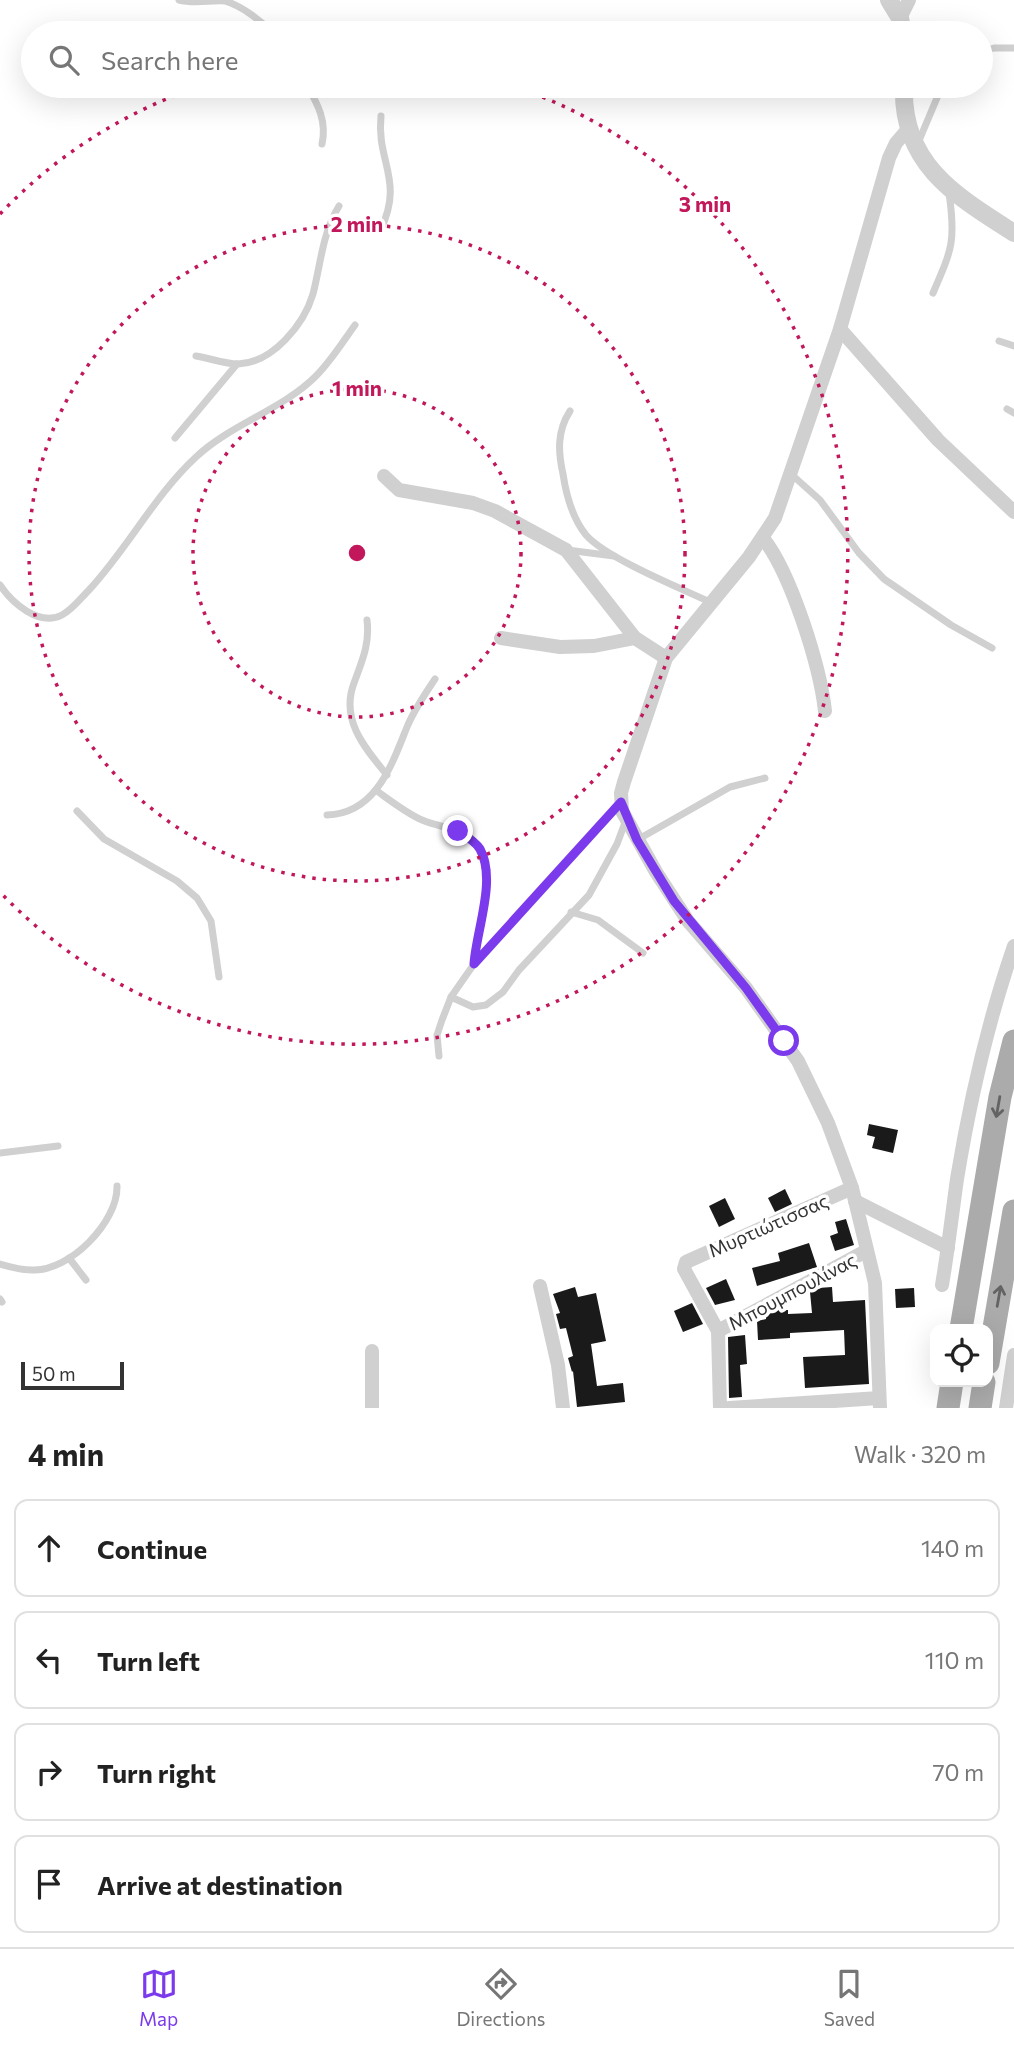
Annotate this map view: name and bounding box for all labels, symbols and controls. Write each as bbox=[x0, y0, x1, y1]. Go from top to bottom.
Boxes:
search box bbox=[21, 21, 993, 98]
icon: search bbox=[45, 41, 83, 79]
text: Search here bbox=[101, 44, 239, 75]
text: 3 min bbox=[679, 191, 731, 216]
text: 2 min bbox=[331, 211, 383, 236]
text: 1 min bbox=[332, 375, 382, 400]
centre of rings bbox=[345, 541, 369, 565]
route end bbox=[442, 815, 473, 846]
route start bbox=[768, 1025, 799, 1056]
one-way arrow bbox=[991, 1095, 1004, 1118]
street label: Μυρτιώτισσας bbox=[704, 1188, 832, 1262]
street label: Μπουμπουλίνας bbox=[724, 1248, 860, 1334]
one-way arrow bbox=[993, 1285, 1006, 1308]
map controls bbox=[930, 1324, 993, 1387]
button: locate bbox=[930, 1324, 993, 1387]
scale bar bbox=[21, 1359, 124, 1391]
text: 50 m bbox=[32, 1362, 76, 1385]
text: 4 min bbox=[28, 1435, 104, 1472]
text: Walk · 320 m bbox=[854, 1440, 986, 1468]
icon: ahead bbox=[30, 1529, 68, 1567]
text: Continue bbox=[97, 1533, 207, 1564]
text: 140 m bbox=[921, 1534, 984, 1562]
icon: left bbox=[30, 1641, 68, 1679]
text: Turn left bbox=[97, 1645, 200, 1676]
text: 110 m bbox=[925, 1646, 984, 1674]
icon: right bbox=[30, 1753, 68, 1791]
text: Turn right bbox=[97, 1757, 216, 1788]
text: 70 m bbox=[932, 1758, 984, 1786]
icon: arrive bbox=[30, 1865, 68, 1903]
text: Arrive at destination bbox=[97, 1869, 343, 1900]
tab: Map bbox=[139, 1965, 178, 2030]
tab: Directions bbox=[456, 1965, 546, 2030]
tab: Saved bbox=[824, 1965, 875, 2030]

